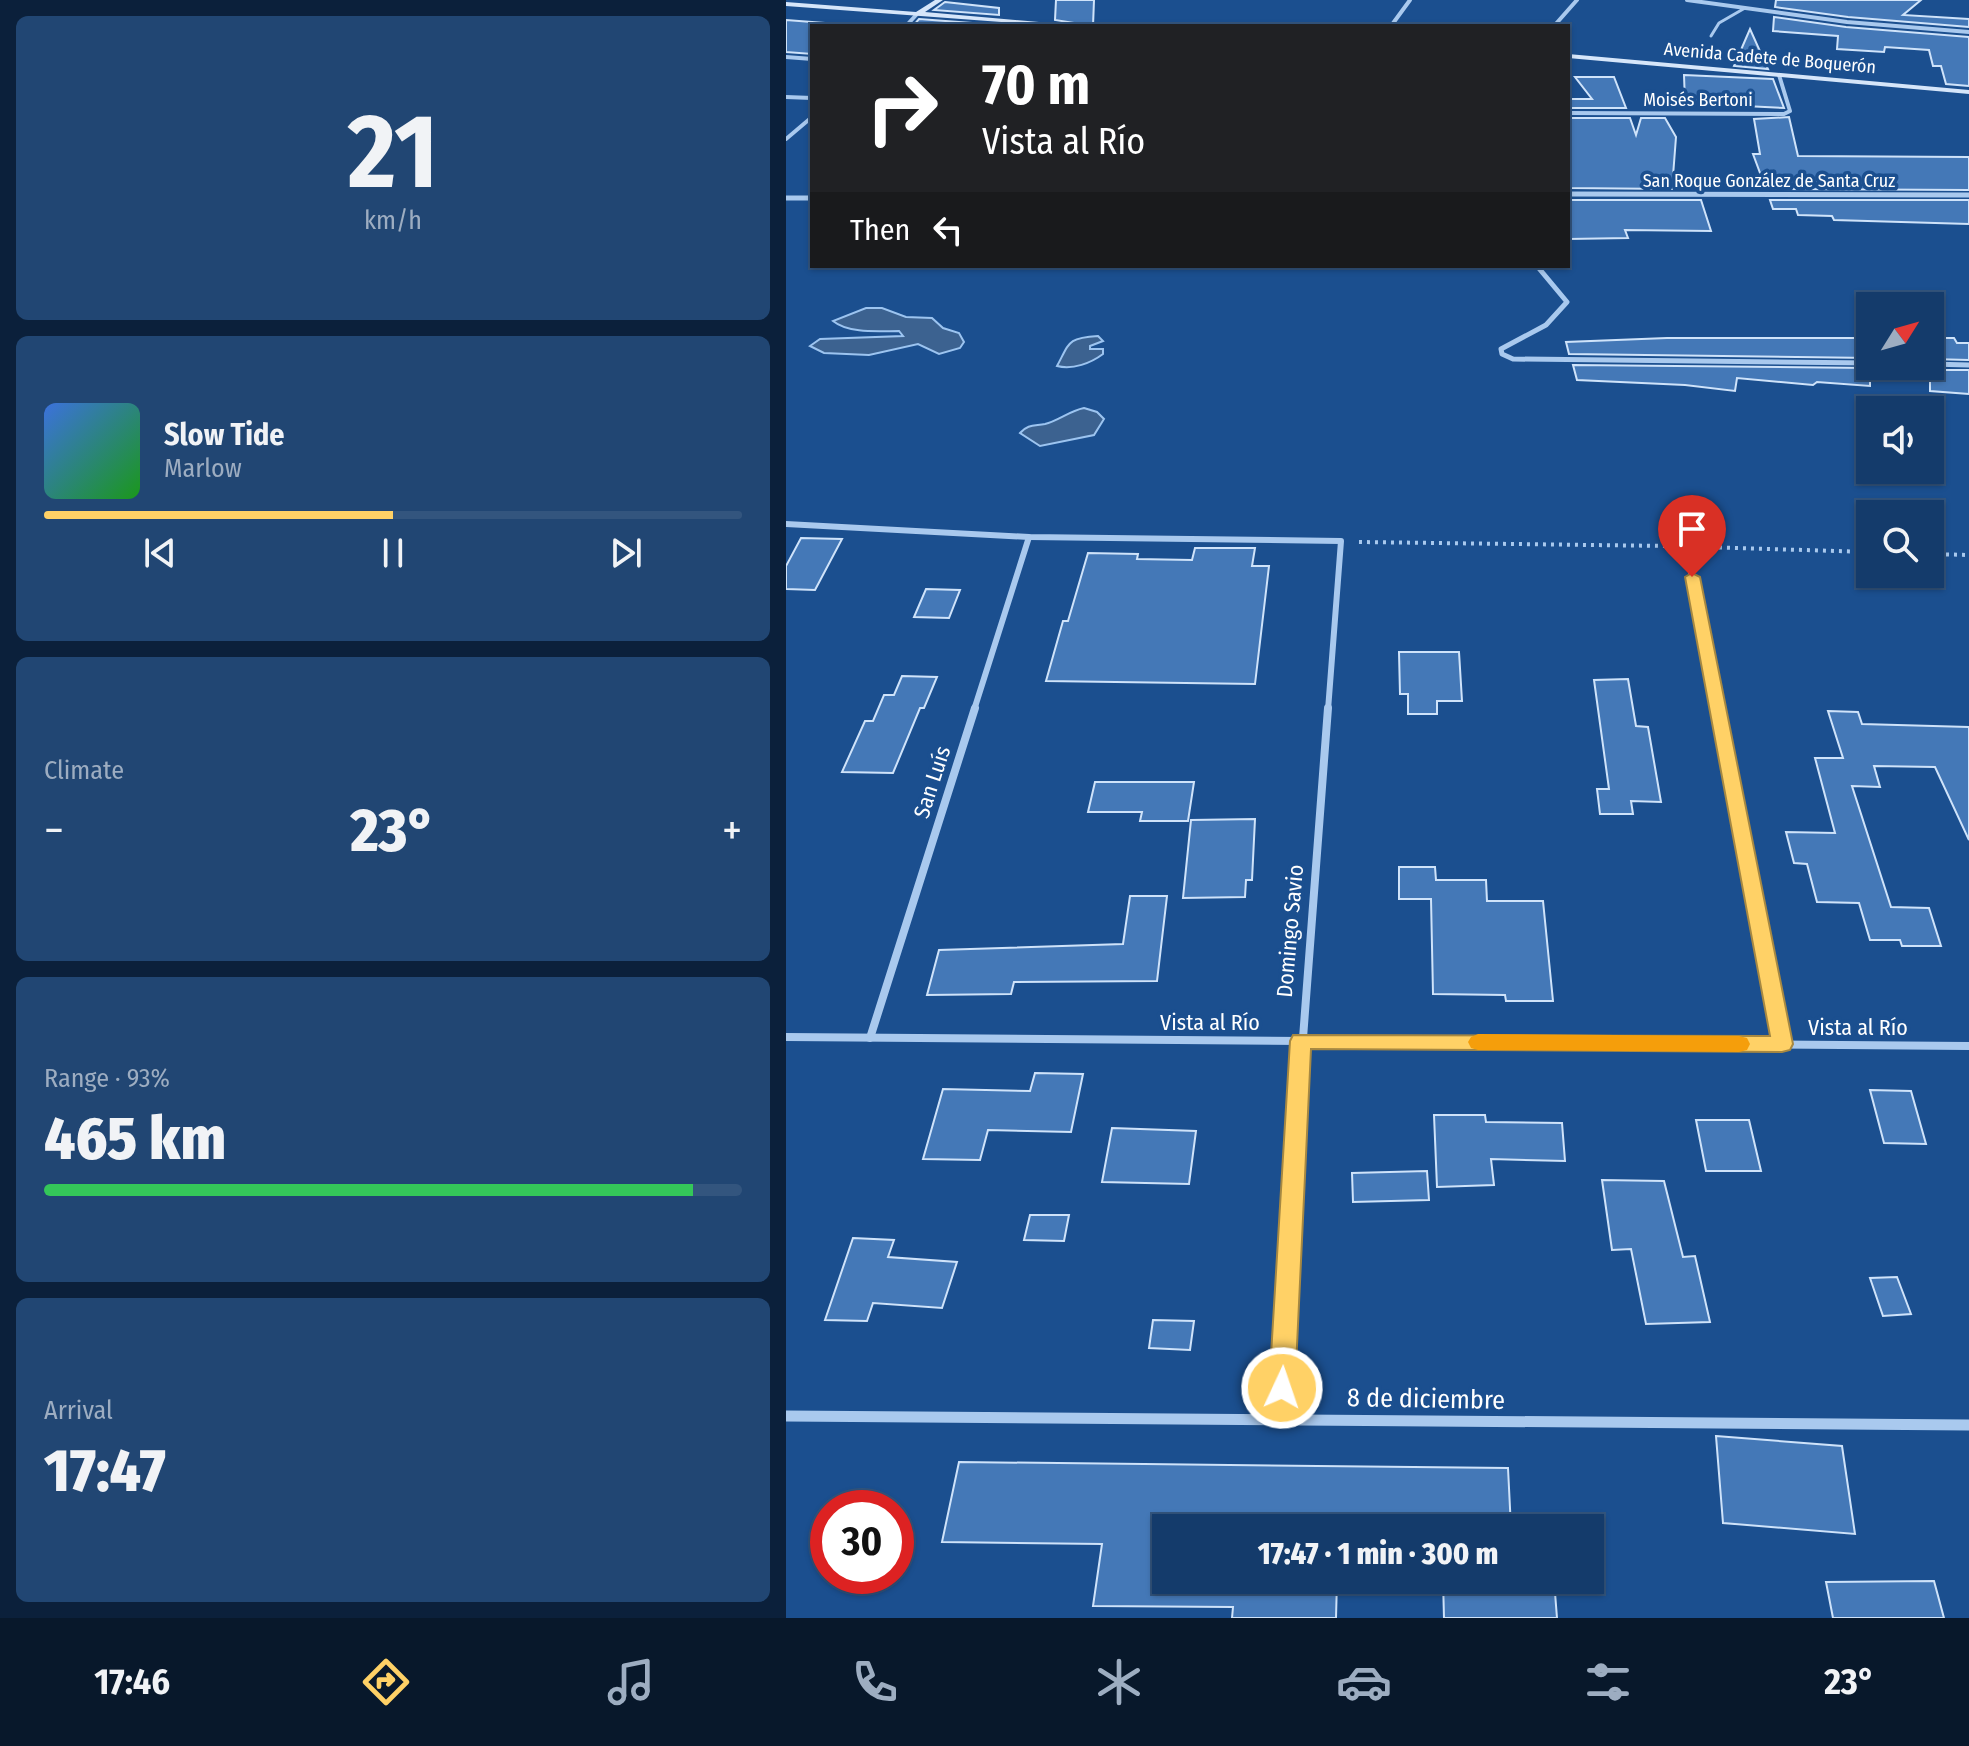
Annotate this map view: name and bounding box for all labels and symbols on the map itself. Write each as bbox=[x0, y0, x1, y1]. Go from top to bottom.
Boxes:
street label: Avenida Cadete de Boquerón bbox=[1663, 38, 1877, 78]
street label: Moisés Bertoni bbox=[1643, 89, 1753, 111]
street label: San Roque González de Santa Cruz bbox=[1643, 170, 1895, 192]
north arrow bbox=[1856, 292, 1944, 380]
pin bbox=[1658, 495, 1726, 577]
street label: San Luís bbox=[908, 742, 956, 822]
street label: Domingo Savio bbox=[1271, 863, 1309, 999]
street label: Vista al Río bbox=[1160, 1009, 1260, 1036]
street label: Vista al Río bbox=[1808, 1014, 1908, 1041]
position arrow bbox=[1240, 1346, 1324, 1430]
street label: 8 de diciembre bbox=[1347, 1382, 1505, 1416]
speed limit sign: 30 bbox=[810, 1490, 914, 1594]

